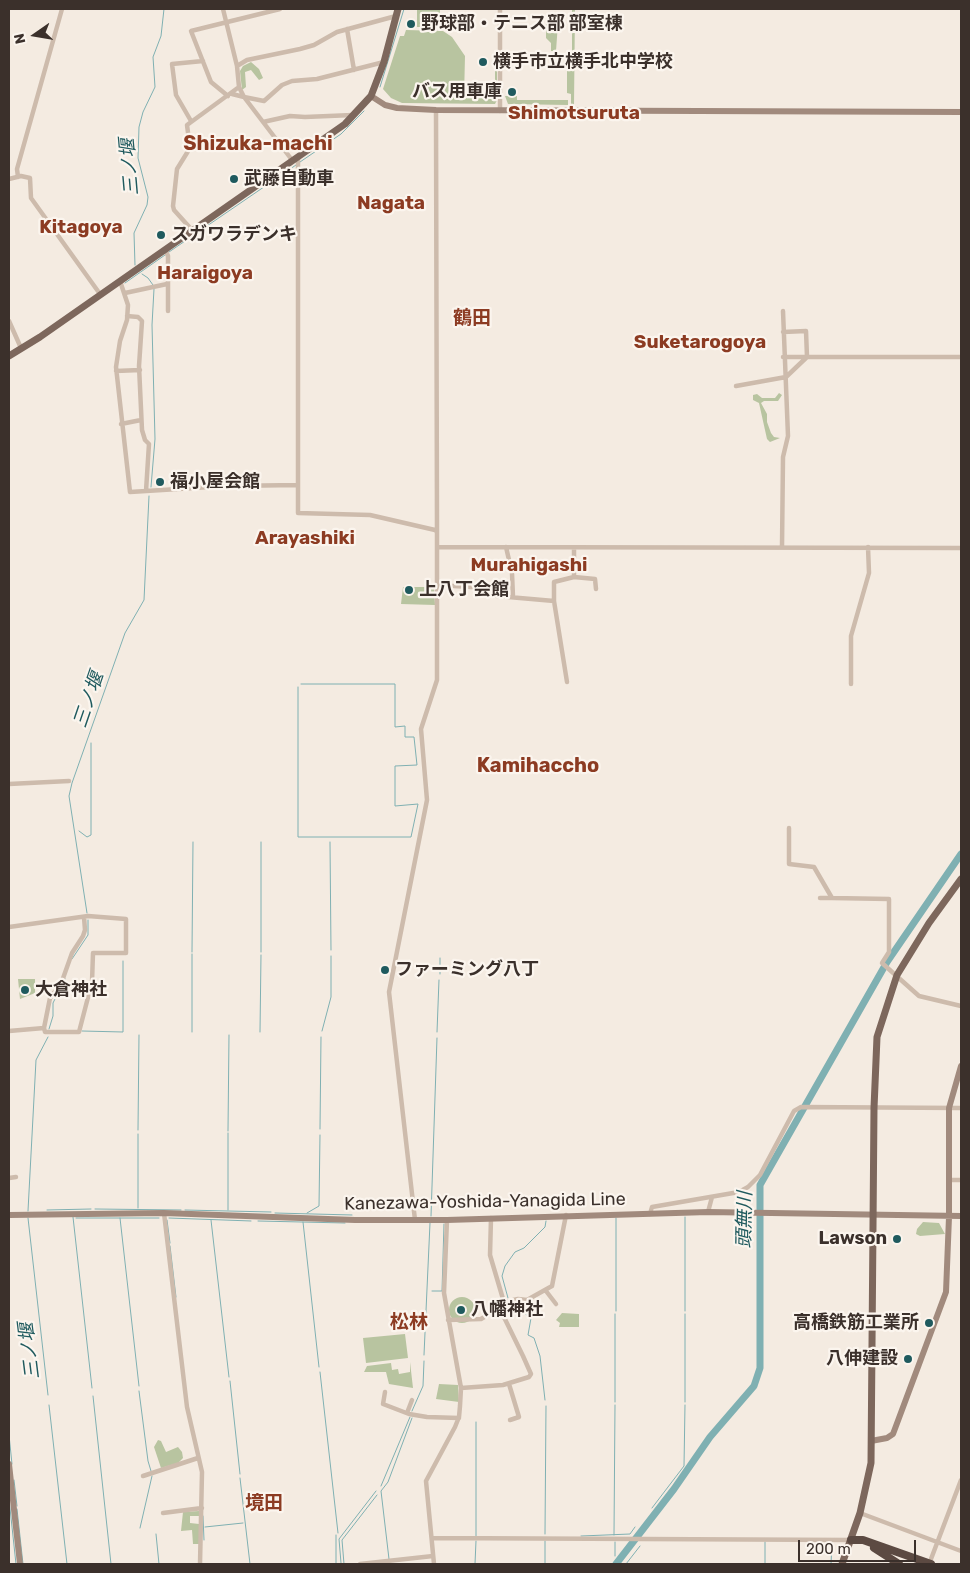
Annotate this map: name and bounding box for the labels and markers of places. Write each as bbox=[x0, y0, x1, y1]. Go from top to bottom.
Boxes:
place label: 野球部・テニス部 部室棟 bbox=[421, 13, 623, 35]
marker: 野球部・テニス部 部室棟 bbox=[405, 18, 417, 30]
place label: 横手市立横手北中学校 bbox=[493, 51, 673, 73]
marker: 横手市立横手北中学校 bbox=[477, 56, 489, 68]
place label: バス用車庫 bbox=[412, 81, 502, 103]
marker: バス用車庫 bbox=[506, 86, 518, 98]
place label: 武藤自動車 bbox=[244, 168, 334, 190]
marker: 武藤自動車 bbox=[228, 173, 240, 185]
place label: スガワラデンキ bbox=[171, 224, 297, 246]
marker: スガワラデンキ bbox=[155, 229, 167, 241]
place label: 福小屋会館 bbox=[170, 471, 260, 493]
marker: 福小屋会館 bbox=[154, 476, 166, 488]
place label: 上八丁会館 bbox=[419, 579, 509, 601]
marker: 上八丁会館 bbox=[403, 584, 415, 596]
place label: ファーミング八丁 bbox=[395, 959, 539, 981]
marker: ファーミング八丁 bbox=[379, 964, 391, 976]
place label: 大倉神社 bbox=[35, 979, 107, 1001]
marker: 大倉神社 bbox=[19, 984, 31, 996]
place label: Lawson bbox=[818, 1228, 887, 1250]
marker: Lawson bbox=[891, 1233, 903, 1245]
place label: 八幡神社 bbox=[471, 1299, 543, 1321]
marker: 八幡神社 bbox=[455, 1304, 467, 1316]
place label: 高橋鉄筋工業所 bbox=[793, 1312, 919, 1334]
marker: 高橋鉄筋工業所 bbox=[923, 1317, 935, 1329]
place label: 八伸建設 bbox=[826, 1348, 898, 1370]
marker: 八伸建設 bbox=[902, 1353, 914, 1365]

